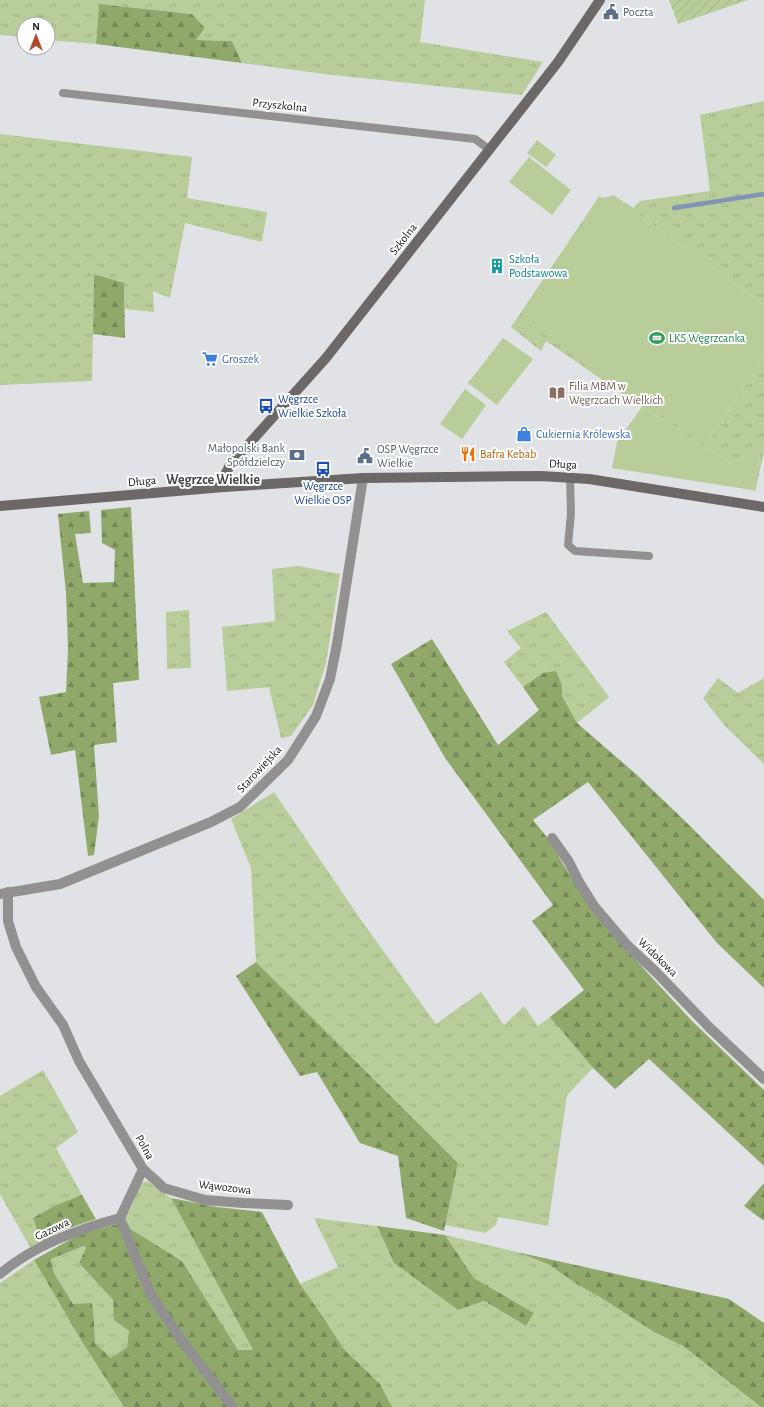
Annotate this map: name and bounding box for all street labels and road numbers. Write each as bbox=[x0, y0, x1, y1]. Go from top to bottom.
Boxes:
street label: Przyszkolna bbox=[252, 96, 309, 115]
street label: Szkolna bbox=[387, 221, 419, 257]
street label: Długa bbox=[549, 457, 578, 471]
street label: Długa bbox=[127, 474, 157, 488]
street label: Starowiejska bbox=[234, 743, 285, 796]
street label: Widokowa bbox=[636, 935, 681, 979]
street label: Polna bbox=[133, 1133, 157, 1162]
street label: Wąwozowa bbox=[198, 1178, 253, 1196]
street label: Gazowa bbox=[33, 1215, 71, 1242]

